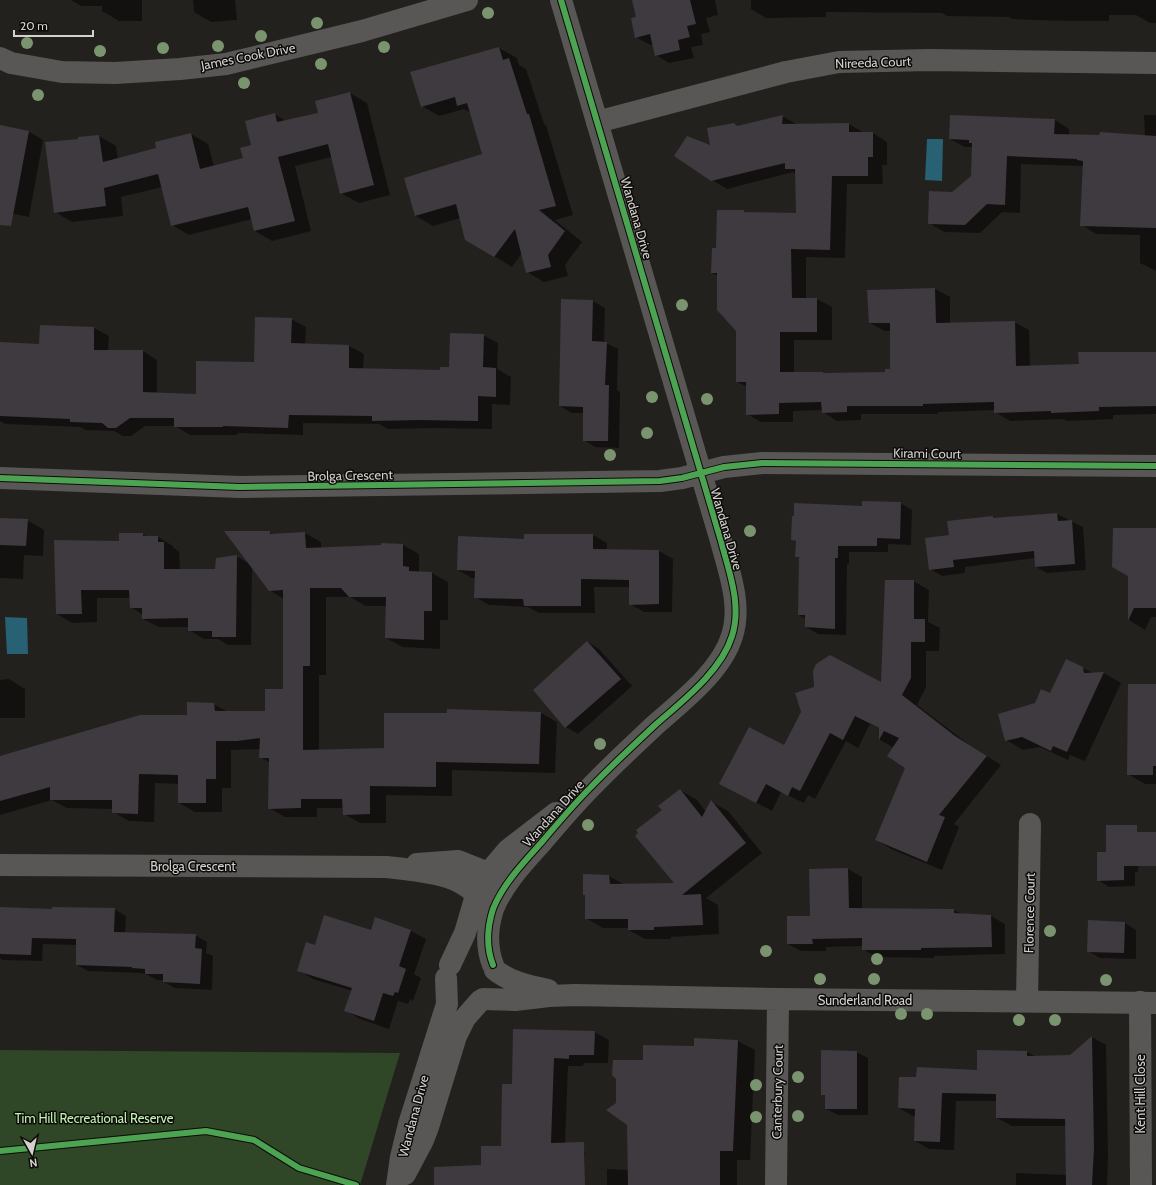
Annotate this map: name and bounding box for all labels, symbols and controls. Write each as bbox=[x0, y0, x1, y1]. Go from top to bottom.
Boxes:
scale bar bbox=[14, 12, 93, 38]
text: 20 m bbox=[20, 18, 48, 33]
street label: James Cook Drive bbox=[198, 39, 297, 73]
street label: Nireeda Court bbox=[835, 53, 912, 71]
street label: Wandana Drive bbox=[618, 175, 656, 261]
street label: Kirami Court bbox=[893, 444, 962, 462]
street label: Brolga Crescent bbox=[307, 466, 393, 484]
street label: Wandana Drive bbox=[708, 486, 746, 572]
street label: Wandana Drive bbox=[519, 776, 587, 850]
street label: Brolga Crescent bbox=[150, 858, 236, 874]
street label: Florence Court bbox=[1020, 872, 1038, 953]
street label: Sunderland Road bbox=[818, 992, 912, 1008]
street label: Canterbury Court bbox=[768, 1044, 786, 1139]
street label: Kent Hill Close bbox=[1132, 1054, 1148, 1134]
street label: Wandana Drive bbox=[394, 1073, 432, 1159]
park label: Tim Hill Recreational Reserve bbox=[15, 1110, 174, 1126]
north arrow bbox=[12, 1133, 52, 1173]
text: N bbox=[29, 1155, 38, 1170]

